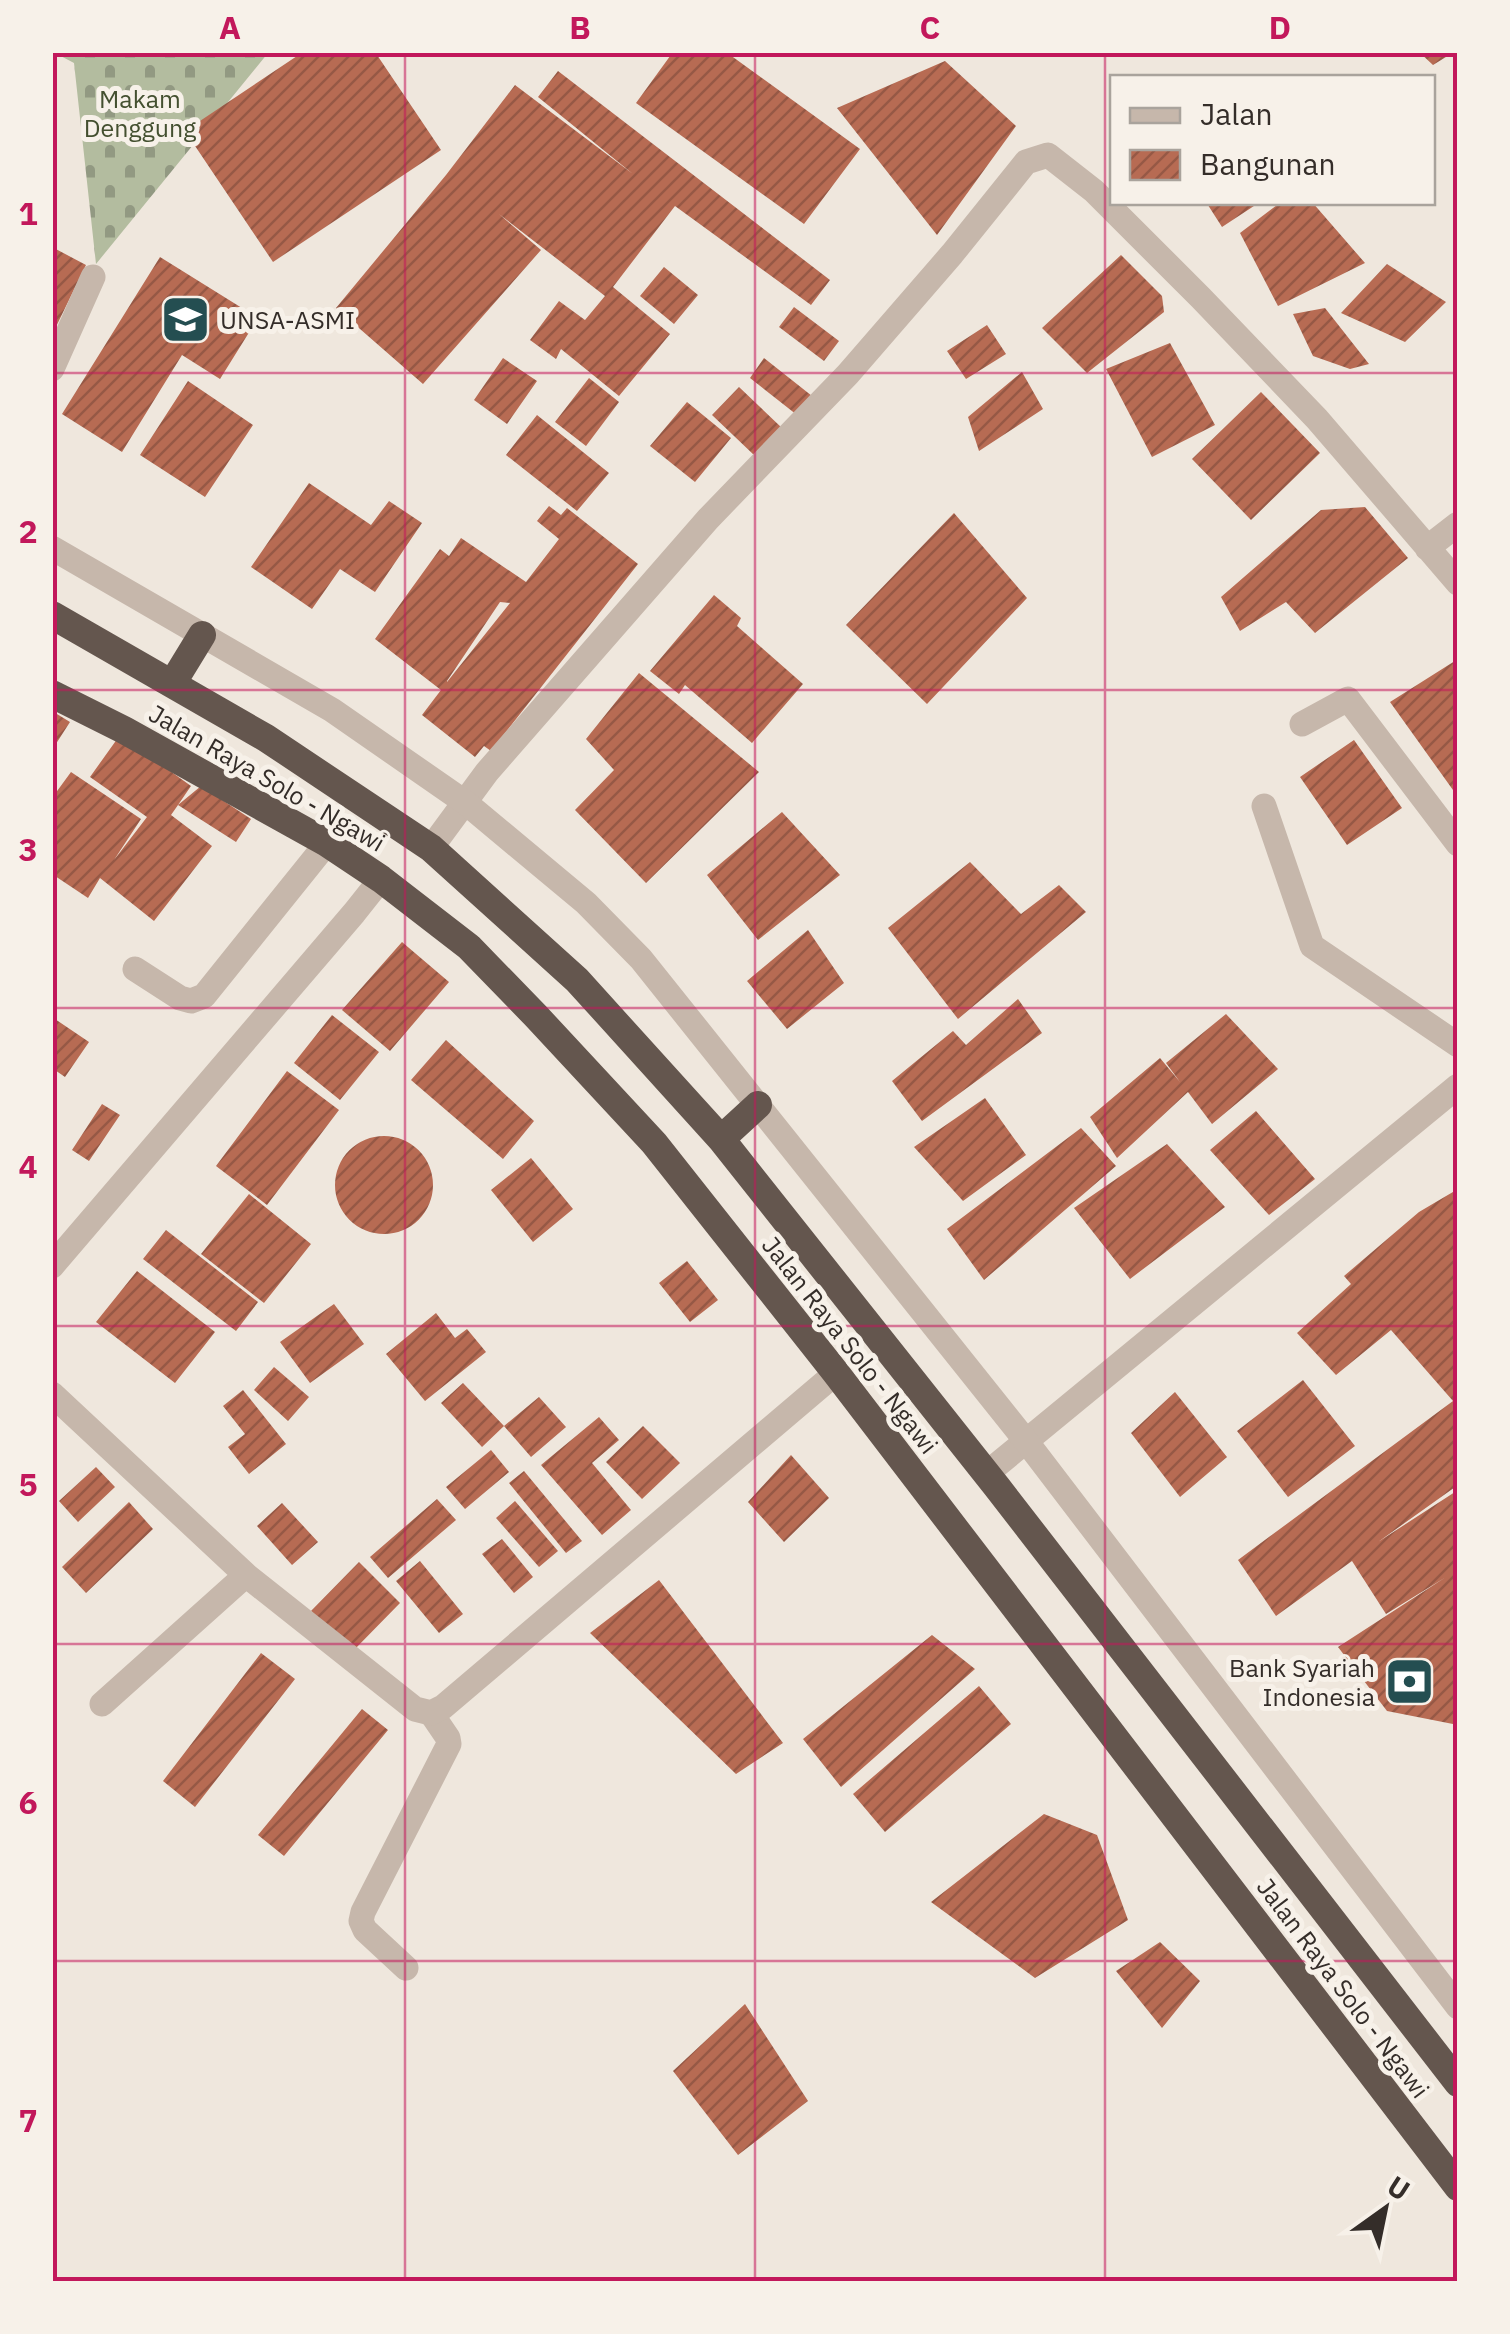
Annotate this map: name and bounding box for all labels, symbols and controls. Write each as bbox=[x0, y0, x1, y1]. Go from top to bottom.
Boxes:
text: A bbox=[219, 6, 241, 48]
text: B bbox=[569, 6, 591, 48]
text: C bbox=[920, 6, 940, 48]
text: D bbox=[1269, 6, 1291, 48]
legend bbox=[1110, 75, 1435, 205]
park label: Makam Denggung bbox=[84, 82, 196, 144]
text: Jalan bbox=[1200, 94, 1273, 133]
text: Bangunan bbox=[1200, 144, 1336, 183]
text: 1 bbox=[18, 192, 38, 234]
school or university icon: UNSA-ASMI bbox=[159, 294, 211, 346]
place label: UNSA-ASMI bbox=[220, 303, 355, 336]
text: 2 bbox=[18, 510, 38, 552]
street label: Jalan Raya Solo - Ngawi bbox=[143, 696, 391, 859]
text: 3 bbox=[18, 828, 38, 870]
text: 4 bbox=[18, 1145, 38, 1187]
street label: Jalan Raya Solo - Ngawi bbox=[755, 1229, 946, 1460]
text: 5 bbox=[18, 1463, 38, 1505]
place label: Bank Syariah Indonesia bbox=[1229, 1651, 1375, 1713]
bank icon: Bank Syariah Indonesia bbox=[1384, 1656, 1436, 1708]
text: 6 bbox=[18, 1781, 38, 1823]
street label: Jalan Raya Solo - Ngawi bbox=[1250, 1871, 1437, 2104]
text: 7 bbox=[18, 2099, 38, 2141]
north arrow bbox=[1335, 2159, 1435, 2259]
text: U bbox=[1381, 2167, 1417, 2208]

